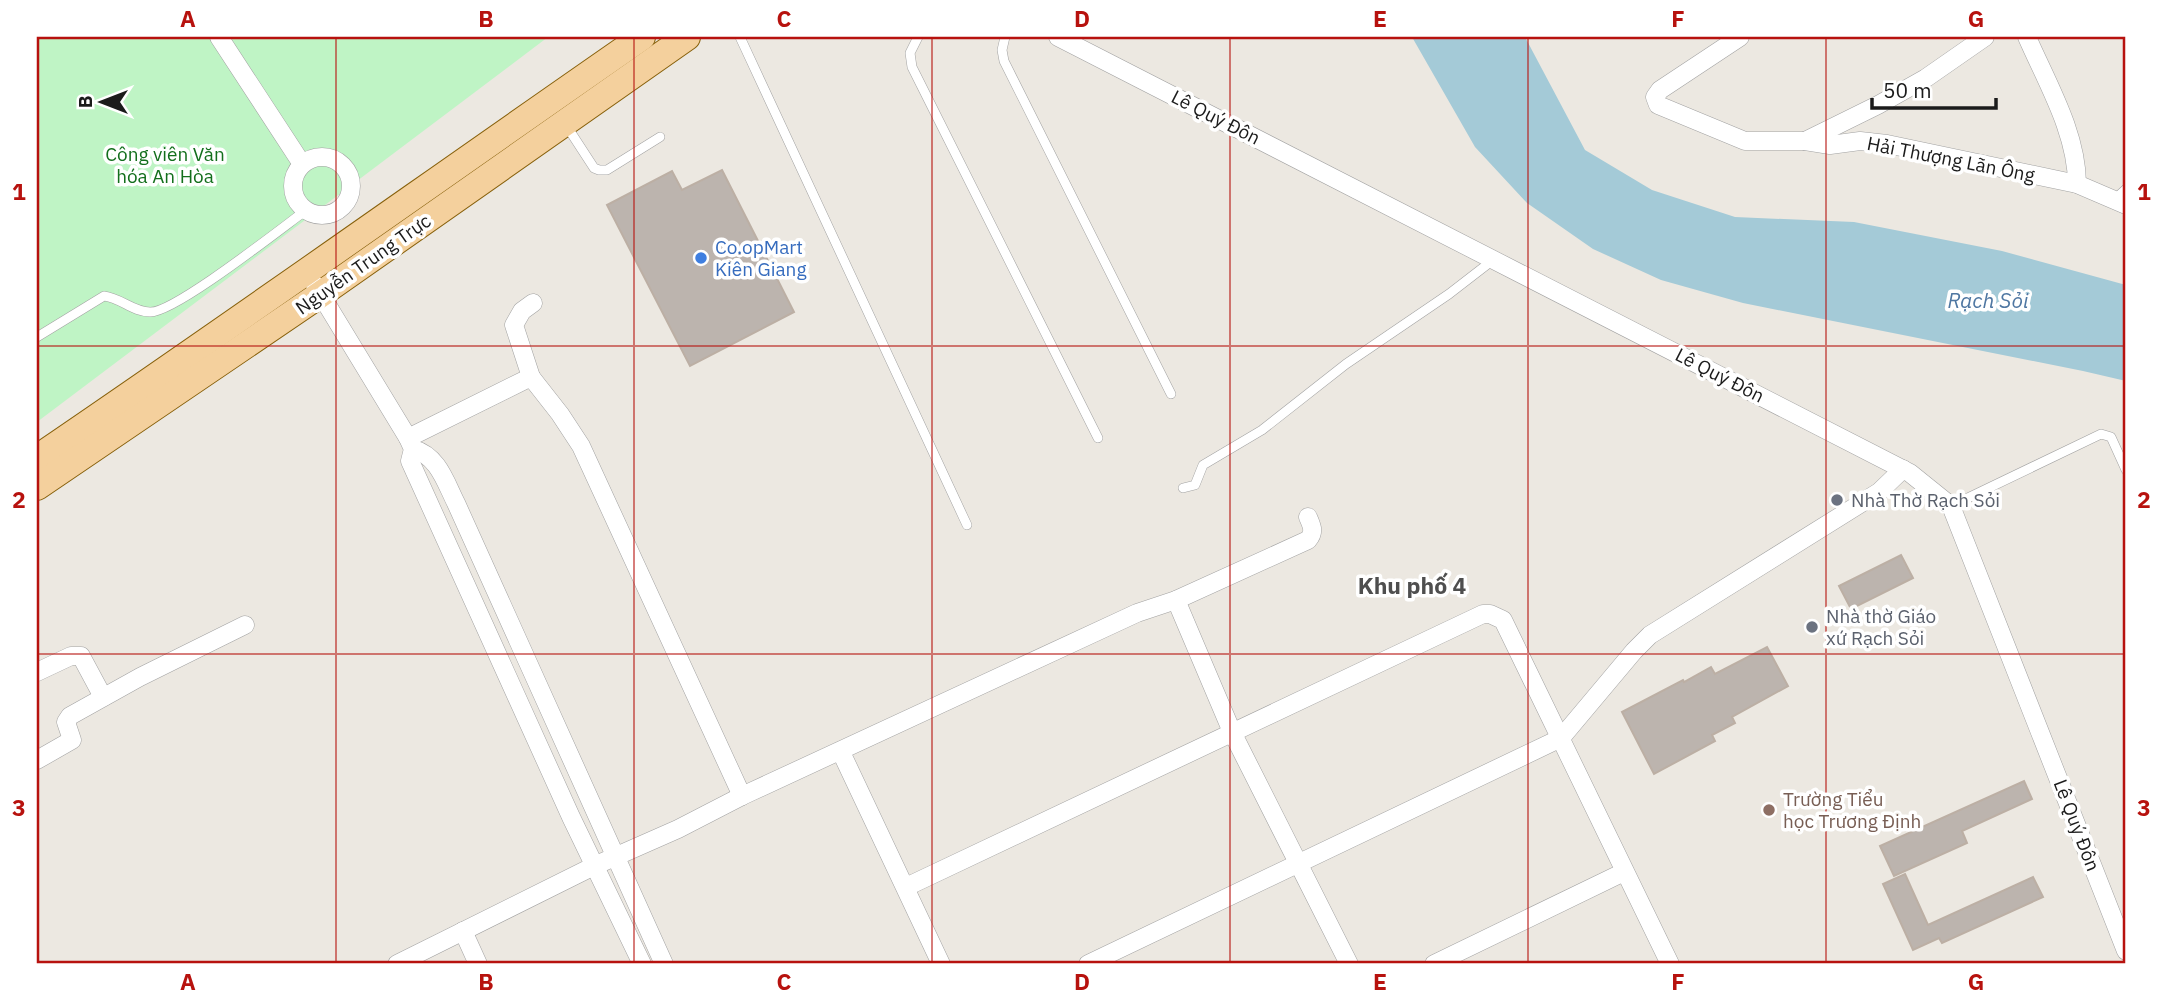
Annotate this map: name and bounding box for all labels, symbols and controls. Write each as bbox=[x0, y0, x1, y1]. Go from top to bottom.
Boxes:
text: A bbox=[180, 3, 196, 33]
text: B bbox=[478, 3, 494, 33]
text: C bbox=[777, 3, 792, 33]
text: D bbox=[1074, 3, 1090, 33]
text: E bbox=[1373, 3, 1387, 33]
text: F bbox=[1671, 3, 1685, 33]
text: G bbox=[1968, 3, 1984, 33]
north arrow bbox=[66, 66, 136, 136]
scale bar bbox=[1872, 66, 1997, 110]
text: 50 m bbox=[1883, 76, 1932, 104]
street label: Lê Quý Đôn bbox=[1167, 84, 1265, 150]
text: B bbox=[73, 96, 97, 108]
street label: Hải Thượng Lãn Ông bbox=[1865, 131, 2037, 187]
park label: Công viên Văn hóa An Hòa bbox=[105, 142, 225, 188]
text: 1 bbox=[12, 176, 26, 206]
text: 1 bbox=[2137, 176, 2151, 206]
street label: Nguyễn Trung Trực bbox=[291, 208, 436, 320]
place label: Co.opMart Kiên Giang bbox=[715, 235, 806, 281]
marker: Co.opMart Kiên Giang bbox=[693, 250, 709, 266]
water label: Rạch Sỏi bbox=[1947, 286, 2029, 314]
street label: Lê Quý Đôn bbox=[1671, 342, 1769, 408]
text: 2 bbox=[12, 484, 26, 514]
text: 2 bbox=[2137, 484, 2151, 514]
place label: Nhà Thờ Rạch Sỏi bbox=[1851, 488, 2000, 512]
marker: Nhà Thờ Rạch Sỏi bbox=[1829, 492, 1845, 508]
district label: Khu phố 4 bbox=[1358, 570, 1467, 600]
place label: Nhà thờ Giáo xứ Rạch Sỏi bbox=[1826, 604, 1936, 650]
marker: Nhà thờ Giáo xứ Rạch Sỏi bbox=[1804, 619, 1820, 635]
street label: Lê Quý Đôn bbox=[2048, 776, 2106, 874]
place label: Trường Tiểu học Trương Định bbox=[1783, 787, 1921, 833]
text: 3 bbox=[12, 792, 26, 822]
text: 3 bbox=[2137, 792, 2151, 822]
marker: Trường Tiểu học Trương Định bbox=[1761, 802, 1777, 818]
text: A bbox=[180, 966, 196, 996]
text: B bbox=[478, 966, 494, 996]
text: C bbox=[777, 966, 792, 996]
text: D bbox=[1074, 966, 1090, 996]
text: E bbox=[1373, 966, 1387, 996]
text: F bbox=[1671, 966, 1685, 996]
text: G bbox=[1968, 966, 1984, 996]

